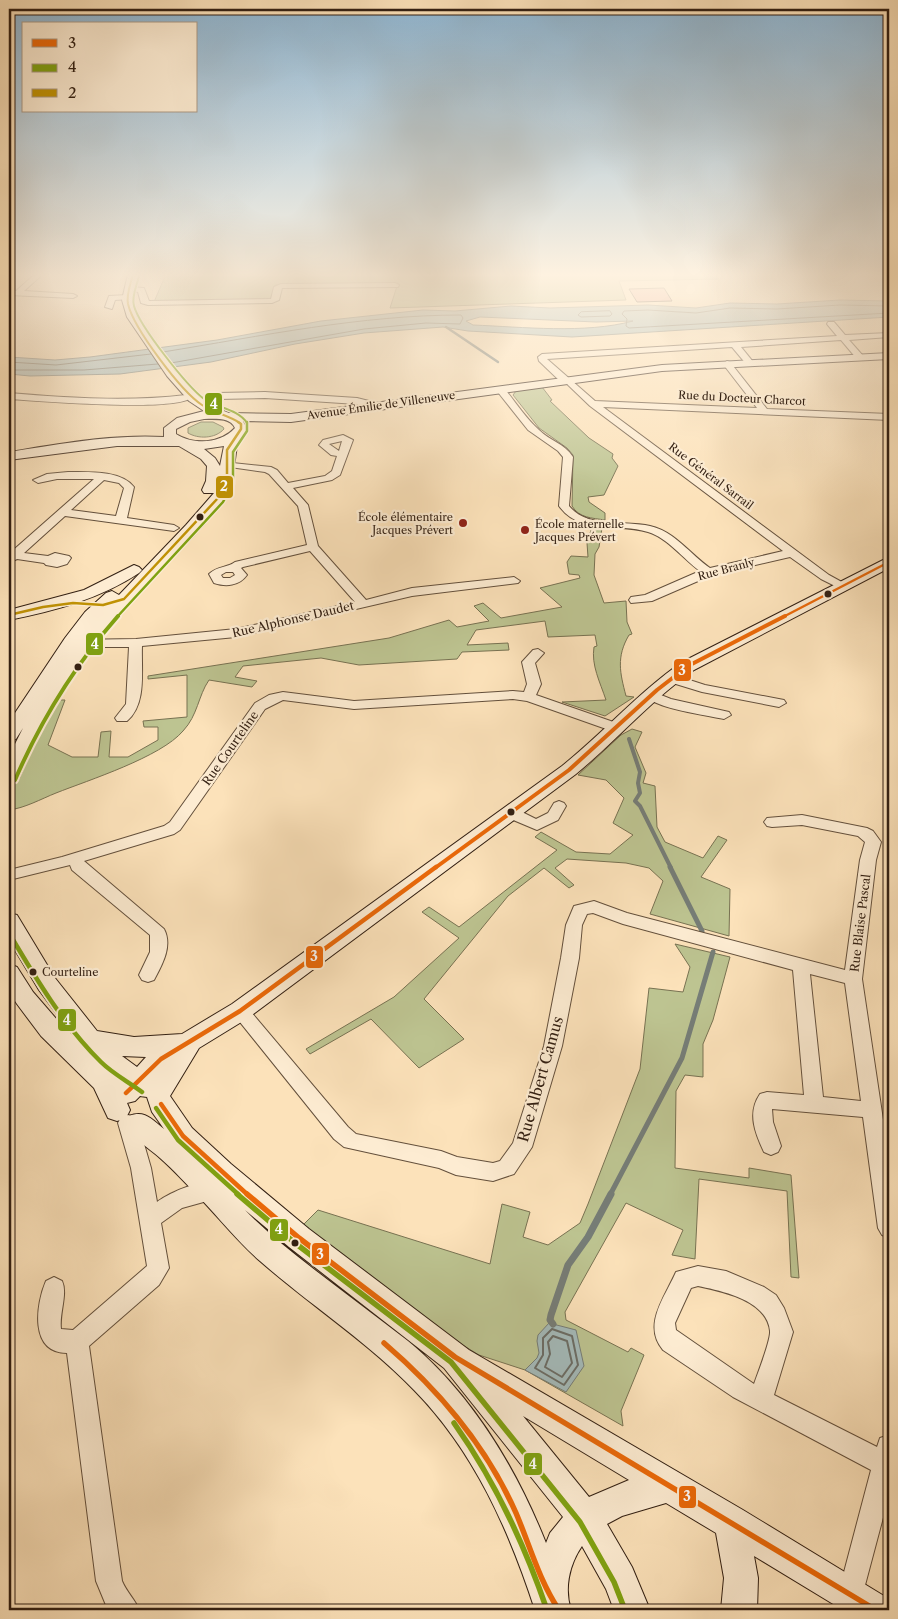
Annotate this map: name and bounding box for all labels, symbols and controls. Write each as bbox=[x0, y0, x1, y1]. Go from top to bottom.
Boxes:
legend bbox=[22, 22, 198, 112]
text: 3 bbox=[68, 33, 76, 52]
text: 4 bbox=[68, 57, 77, 76]
text: 2 bbox=[68, 83, 77, 102]
street label: Avenue Émilie de Villeneuve bbox=[305, 388, 456, 422]
street label: Rue du Docteur Charcot bbox=[678, 388, 806, 408]
line badge: 4 bbox=[204, 392, 223, 416]
text: 4 bbox=[210, 395, 218, 413]
street label: Rue Général Sarrail bbox=[666, 440, 757, 513]
line badge: 2 bbox=[215, 475, 234, 499]
text: 2 bbox=[220, 477, 228, 495]
place label: École élémentaire Jacques Prévert bbox=[358, 510, 453, 537]
unlabelled marker bbox=[195, 512, 205, 522]
marker: École élémentaire Jacques Prévert bbox=[457, 517, 469, 529]
place label: École maternelle Jacques Prévert bbox=[533, 517, 624, 544]
marker: École maternelle Jacques Prévert bbox=[519, 524, 531, 536]
street label: Rue Branly bbox=[696, 554, 757, 583]
unlabelled marker bbox=[823, 589, 833, 599]
street label: Rue Alphonse Daudet bbox=[231, 597, 356, 640]
line badge: 4 bbox=[85, 632, 104, 656]
text: 4 bbox=[91, 635, 99, 653]
line badge: 3 bbox=[673, 658, 692, 682]
text: 3 bbox=[678, 661, 686, 679]
unlabelled marker bbox=[73, 662, 83, 672]
street label: Rue Courteline bbox=[199, 708, 261, 788]
unlabelled marker bbox=[506, 807, 516, 817]
street label: Rue Blaise Pascal bbox=[847, 873, 874, 973]
line badge: 3 bbox=[305, 945, 324, 969]
text: 3 bbox=[310, 947, 318, 965]
place label: Courteline bbox=[42, 965, 98, 979]
marker: Courteline bbox=[28, 967, 38, 977]
line badge: 4 bbox=[57, 1008, 77, 1032]
text: 4 bbox=[63, 1011, 71, 1029]
street label: Rue Albert Camus bbox=[513, 1014, 567, 1144]
line badge: 4 bbox=[269, 1218, 289, 1242]
text: 4 bbox=[275, 1220, 283, 1238]
unlabelled marker bbox=[290, 1238, 300, 1248]
line badge: 3 bbox=[311, 1242, 330, 1266]
text: 3 bbox=[316, 1245, 324, 1263]
line badge: 4 bbox=[523, 1452, 543, 1476]
text: 4 bbox=[529, 1455, 537, 1473]
line badge: 3 bbox=[678, 1485, 697, 1509]
text: 3 bbox=[683, 1487, 691, 1505]

